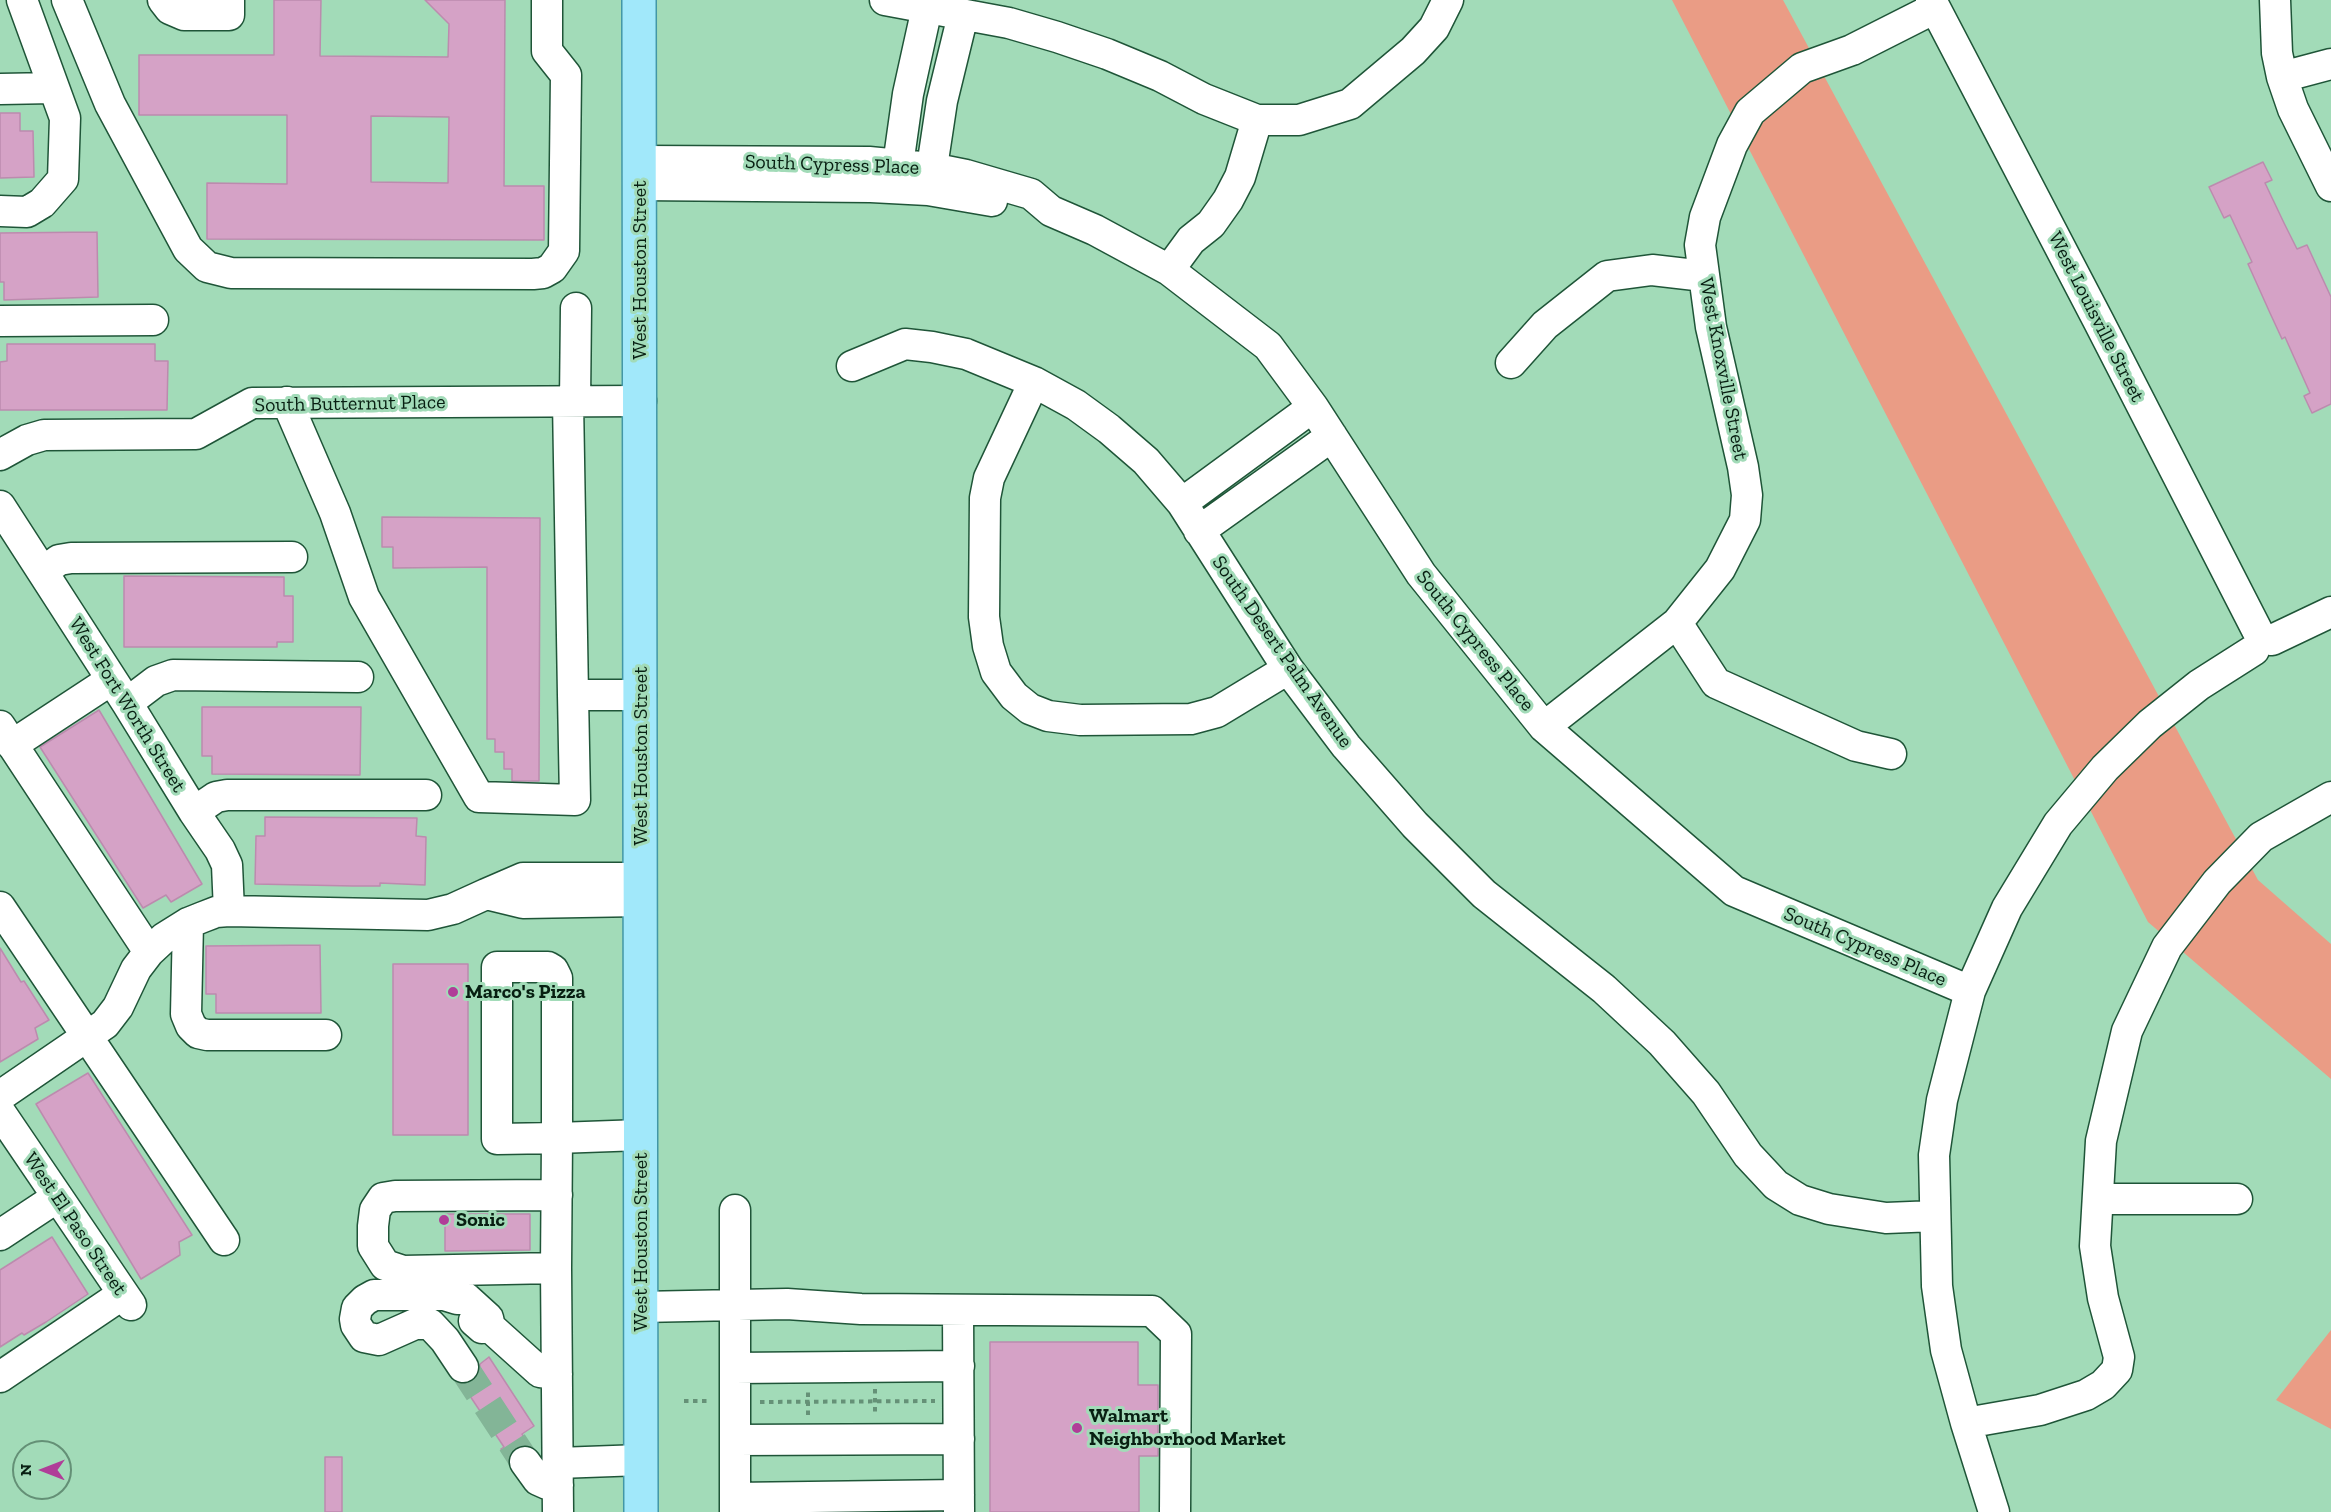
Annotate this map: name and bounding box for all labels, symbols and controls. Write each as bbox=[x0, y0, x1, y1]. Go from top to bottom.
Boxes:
street label: South Cypress Place bbox=[744, 150, 920, 180]
street label: West Houston Street bbox=[628, 180, 652, 360]
street label: West Louisville Street bbox=[2043, 228, 2149, 406]
street label: West Knoxville Street bbox=[1694, 276, 1752, 462]
street label: South Butternut Place bbox=[254, 390, 446, 418]
street label: South Desert Palm Avenue bbox=[1207, 551, 1357, 753]
street label: South Cypress Place bbox=[1411, 566, 1539, 716]
street label: West Fort Worth Street bbox=[63, 613, 191, 797]
street label: West Houston Street bbox=[629, 666, 653, 846]
street label: South Cypress Place bbox=[1780, 902, 1950, 992]
place label: Marco's Pizza bbox=[465, 980, 586, 1004]
marker: Marco's Pizza bbox=[446, 985, 460, 999]
street label: West El Paso Street bbox=[18, 1148, 132, 1300]
street label: West Houston Street bbox=[629, 1152, 653, 1332]
place label: Sonic bbox=[456, 1208, 505, 1232]
marker: Sonic bbox=[437, 1213, 451, 1227]
place label: Walmart Neighborhood Market bbox=[1089, 1404, 1285, 1451]
marker: Walmart Neighborhood Market bbox=[1070, 1421, 1084, 1435]
north arrow bbox=[12, 1440, 72, 1500]
text: N bbox=[16, 1464, 35, 1476]

